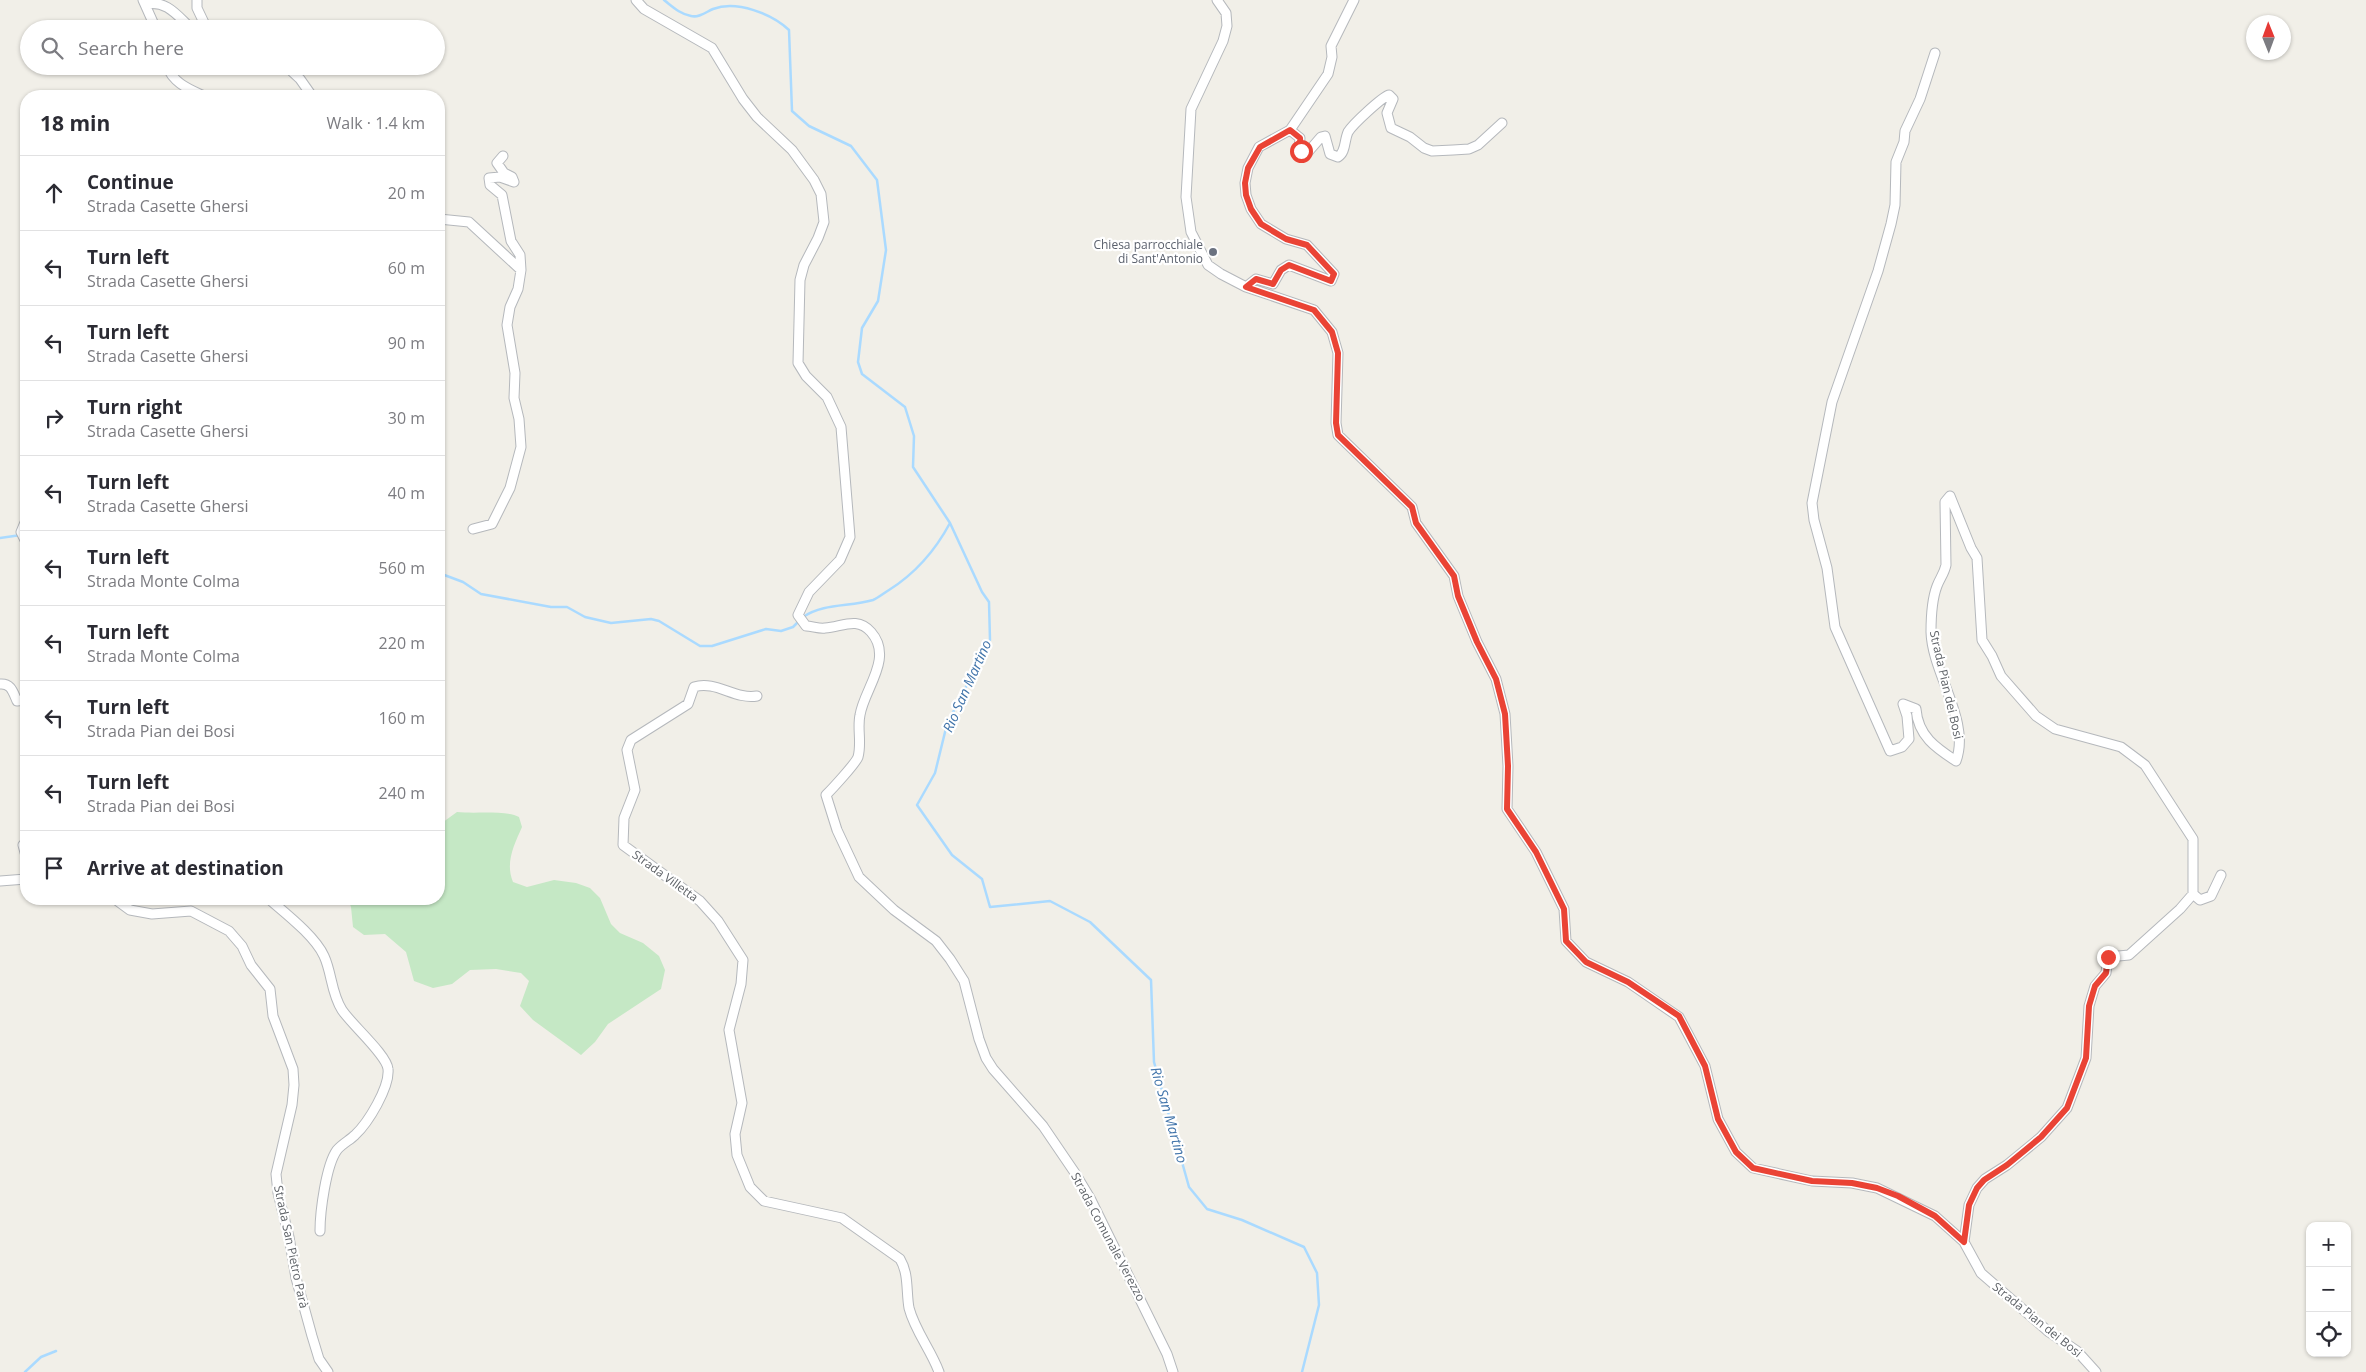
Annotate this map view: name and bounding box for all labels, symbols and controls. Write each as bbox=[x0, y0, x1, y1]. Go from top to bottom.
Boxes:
north arrow bbox=[2246, 15, 2291, 60]
search box bbox=[20, 20, 445, 75]
icon: search bbox=[38, 34, 66, 62]
text: Search here bbox=[78, 35, 184, 61]
text: 18 min bbox=[40, 109, 110, 137]
text: Walk · 1.4 km bbox=[327, 112, 425, 134]
route start bbox=[1290, 140, 1313, 163]
text: Continue bbox=[87, 169, 174, 195]
icon: ahead bbox=[40, 179, 68, 207]
text: 20 m bbox=[388, 182, 425, 204]
text: Strada Casette Ghersi bbox=[87, 195, 249, 217]
place label: Chiesa parrocchiale di Sant'Antonio bbox=[1093, 236, 1203, 267]
text: Turn left bbox=[87, 244, 169, 270]
marker: Chiesa parrocchiale di Sant'Antonio bbox=[1207, 246, 1219, 258]
icon: left bbox=[40, 254, 68, 282]
text: 60 m bbox=[388, 257, 425, 279]
text: Strada Casette Ghersi bbox=[87, 270, 249, 292]
text: Turn left bbox=[87, 319, 169, 345]
icon: left bbox=[40, 329, 68, 357]
text: 90 m bbox=[388, 332, 425, 354]
text: Strada Casette Ghersi bbox=[87, 345, 249, 367]
text: Turn right bbox=[87, 394, 182, 420]
icon: right bbox=[40, 404, 68, 432]
text: 30 m bbox=[388, 407, 425, 429]
text: Strada Casette Ghersi bbox=[87, 420, 249, 442]
text: Turn left bbox=[87, 469, 169, 495]
icon: left bbox=[40, 479, 68, 507]
text: 40 m bbox=[388, 482, 425, 504]
text: Strada Casette Ghersi bbox=[87, 495, 249, 517]
text: Turn left bbox=[87, 544, 169, 570]
icon: left bbox=[40, 554, 68, 582]
text: 560 m bbox=[379, 557, 425, 579]
text: Strada Monte Colma bbox=[87, 570, 240, 592]
text: Turn left bbox=[87, 619, 169, 645]
icon: left bbox=[40, 629, 68, 657]
street label: Strada Pian dei Bosi bbox=[1926, 629, 1967, 741]
text: 220 m bbox=[379, 632, 425, 654]
water label: Rio San Martino bbox=[938, 637, 995, 735]
text: Strada Monte Colma bbox=[87, 645, 240, 667]
text: Turn left bbox=[87, 694, 169, 720]
icon: left bbox=[40, 704, 68, 732]
text: 160 m bbox=[379, 707, 425, 729]
text: Strada Pian dei Bosi bbox=[87, 720, 235, 742]
text: Turn left bbox=[87, 769, 169, 795]
icon: left bbox=[40, 779, 68, 807]
text: 240 m bbox=[379, 782, 425, 804]
text: Strada Pian dei Bosi bbox=[87, 795, 235, 817]
street label: Strada Villetta bbox=[629, 846, 702, 905]
icon: arrive bbox=[40, 854, 68, 882]
text: Arrive at destination bbox=[87, 855, 284, 881]
route end bbox=[2097, 946, 2120, 969]
water label: Rio San Martino bbox=[1147, 1065, 1192, 1165]
street label: Strada Comunale Verezzo bbox=[1067, 1169, 1150, 1304]
street label: Strada San Pietro Parà bbox=[270, 1184, 313, 1310]
map controls bbox=[2306, 1222, 2351, 1357]
button: + bbox=[2306, 1222, 2351, 1267]
button: − bbox=[2306, 1267, 2351, 1312]
street label: Strada Pian dei Bosi bbox=[1989, 1278, 2086, 1361]
button: locate bbox=[2306, 1312, 2351, 1357]

